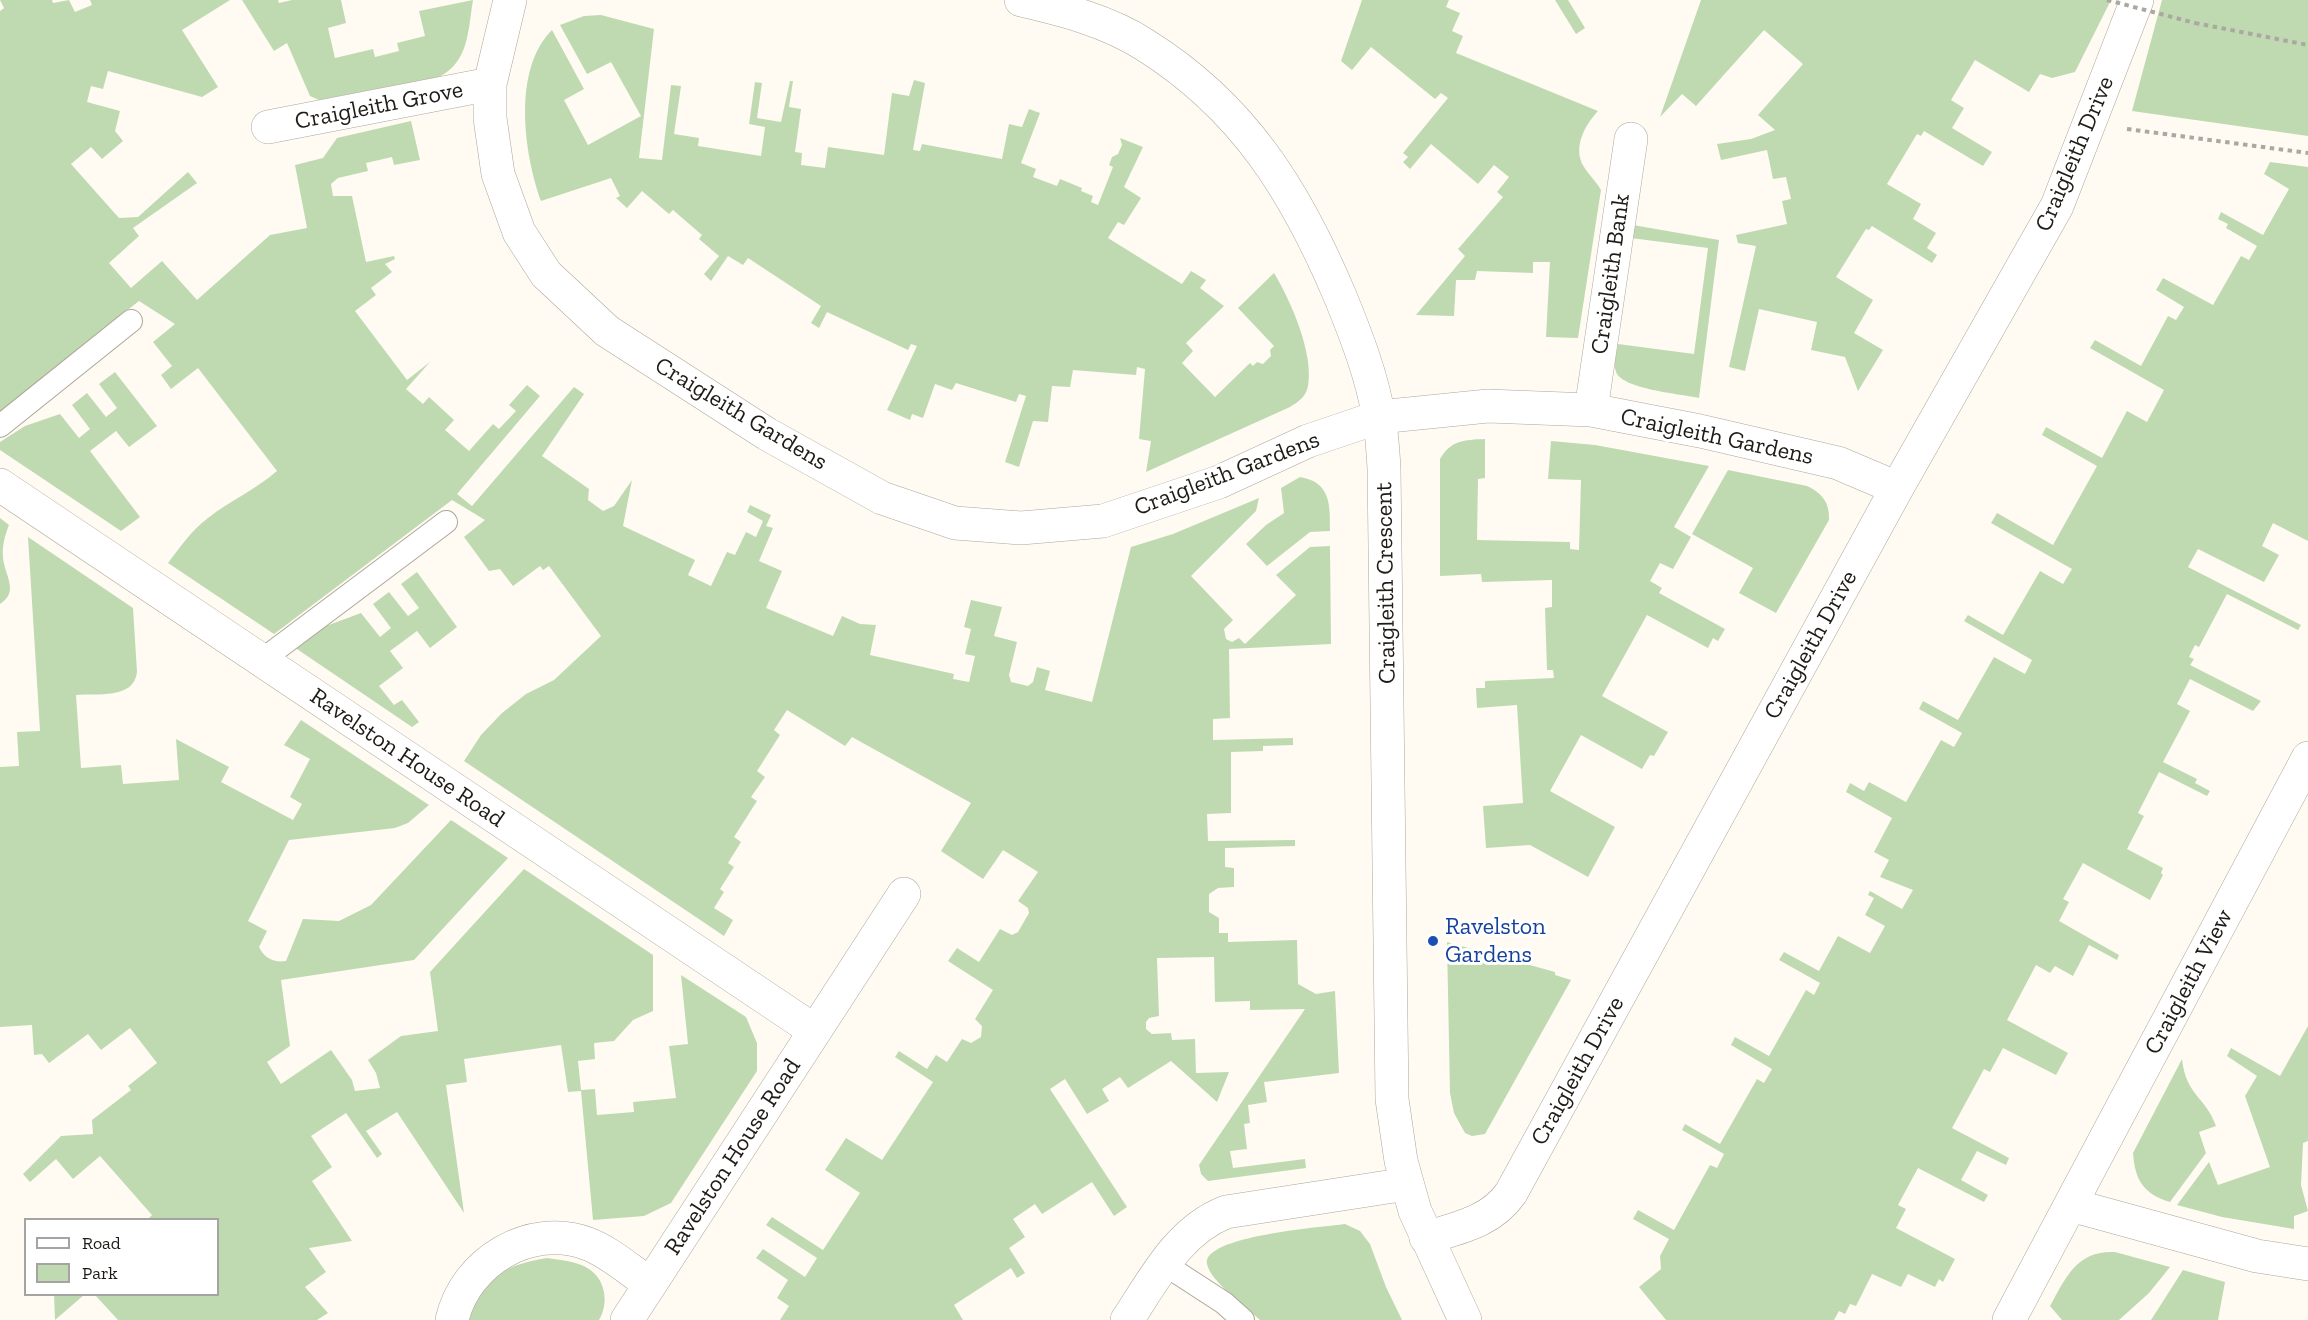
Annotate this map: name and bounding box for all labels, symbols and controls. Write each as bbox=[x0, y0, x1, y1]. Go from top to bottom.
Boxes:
street label: Craigleith Drive bbox=[2029, 72, 2121, 236]
street label: Craigleith Grove bbox=[292, 76, 466, 136]
street label: Craigleith Bank bbox=[1585, 192, 1637, 356]
street label: Craigleith Gardens bbox=[649, 351, 833, 477]
street label: Craigleith Gardens bbox=[1618, 403, 1816, 471]
street label: Craigleith Gardens bbox=[1130, 425, 1324, 523]
street label: Craigleith Crescent bbox=[1370, 482, 1402, 684]
street label: Craigleith Drive bbox=[1758, 566, 1864, 724]
street label: Ravelston House Road bbox=[304, 682, 510, 834]
street label: Craigleith View bbox=[2139, 904, 2239, 1060]
place label: Ravelston Gardens bbox=[1445, 913, 1546, 969]
marker: Ravelston Gardens bbox=[1426, 934, 1440, 948]
street label: Craigleith Drive bbox=[1525, 992, 1631, 1150]
street label: Ravelston House Road bbox=[659, 1053, 807, 1261]
legend bbox=[24, 1218, 219, 1296]
text: Road bbox=[82, 1232, 121, 1254]
text: Park bbox=[82, 1262, 118, 1284]

